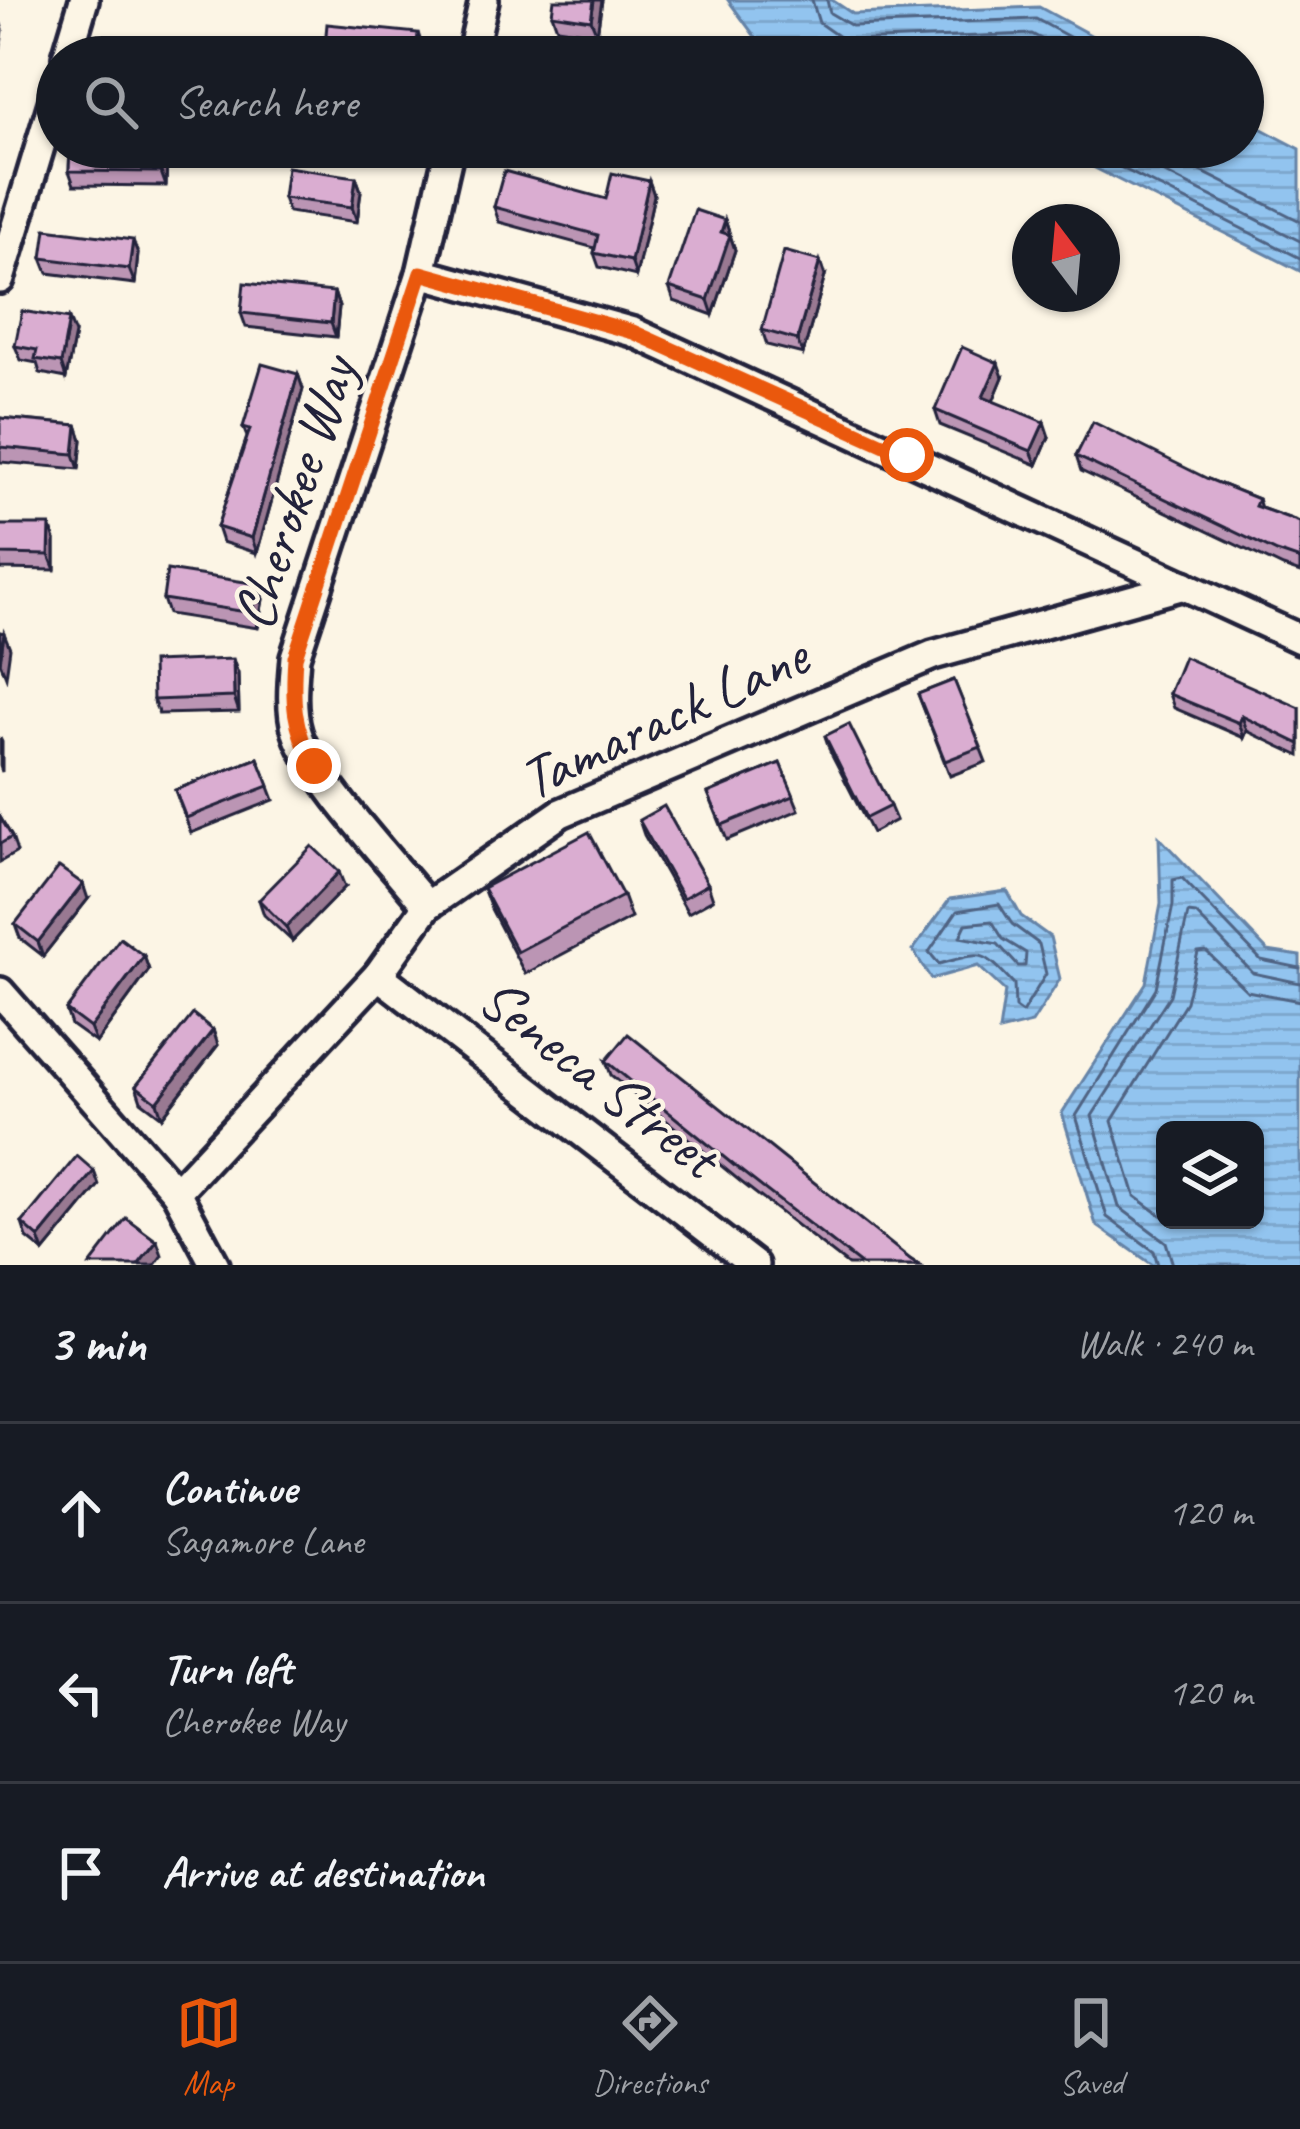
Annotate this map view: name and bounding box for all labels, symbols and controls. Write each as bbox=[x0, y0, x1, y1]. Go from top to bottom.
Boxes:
search box bbox=[36, 36, 1264, 168]
icon: search bbox=[78, 69, 144, 135]
text: Search here bbox=[174, 74, 357, 131]
north arrow bbox=[1012, 204, 1120, 312]
street label: Cherokee Way bbox=[214, 343, 375, 639]
route start bbox=[880, 428, 934, 482]
street label: Tamarack Lane bbox=[507, 616, 822, 817]
route end bbox=[287, 739, 341, 793]
street label: Seneca Street bbox=[464, 960, 738, 1197]
map controls bbox=[1156, 1121, 1264, 1229]
button: layers bbox=[1156, 1121, 1264, 1229]
text: 3 min bbox=[48, 1311, 146, 1375]
text: Walk · 240 m bbox=[1076, 1319, 1252, 1368]
text: Continue bbox=[162, 1460, 296, 1517]
icon: ahead bbox=[48, 1480, 114, 1546]
text: 120 m bbox=[1168, 1488, 1252, 1537]
text: Sagamore Lane bbox=[162, 1517, 363, 1566]
text: Turn left bbox=[162, 1640, 292, 1697]
icon: left bbox=[48, 1660, 114, 1726]
text: 120 m bbox=[1168, 1668, 1252, 1717]
text: Cherokee Way bbox=[162, 1697, 345, 1746]
icon: arrive bbox=[48, 1840, 114, 1906]
text: Arrive at destination bbox=[162, 1844, 484, 1901]
tab: Map bbox=[176, 1990, 242, 2104]
tab: Directions bbox=[593, 1990, 707, 2104]
tab: Saved bbox=[1058, 1990, 1124, 2104]

